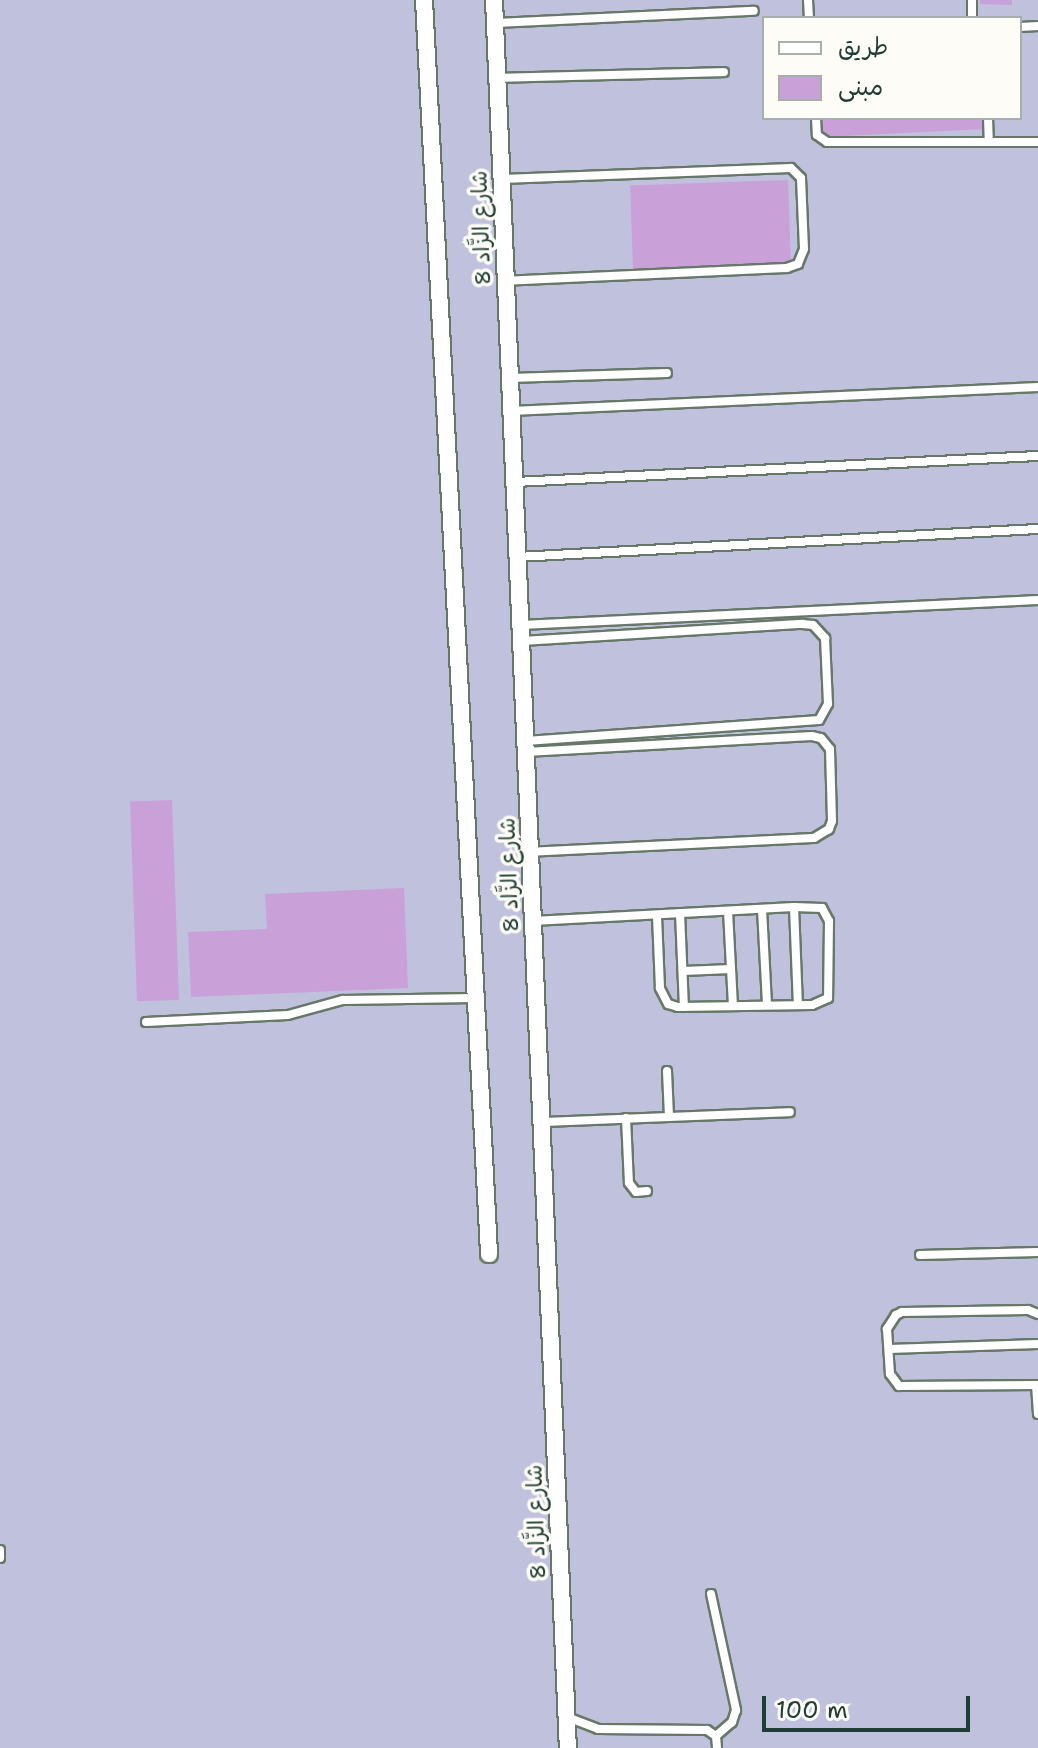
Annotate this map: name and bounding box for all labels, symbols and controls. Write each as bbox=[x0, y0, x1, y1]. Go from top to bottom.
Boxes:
legend bbox=[762, 16, 1022, 120]
text: طريق bbox=[838, 31, 888, 63]
text: مبنى bbox=[838, 71, 883, 103]
street label: شارع الزَّاد 8 bbox=[466, 170, 496, 286]
street label: شارع الزَّاد 8 bbox=[494, 817, 524, 933]
street label: شارع الزَّاد 8 bbox=[521, 1464, 551, 1580]
scale bar bbox=[766, 1680, 974, 1730]
text: 100 m bbox=[776, 1694, 848, 1726]

